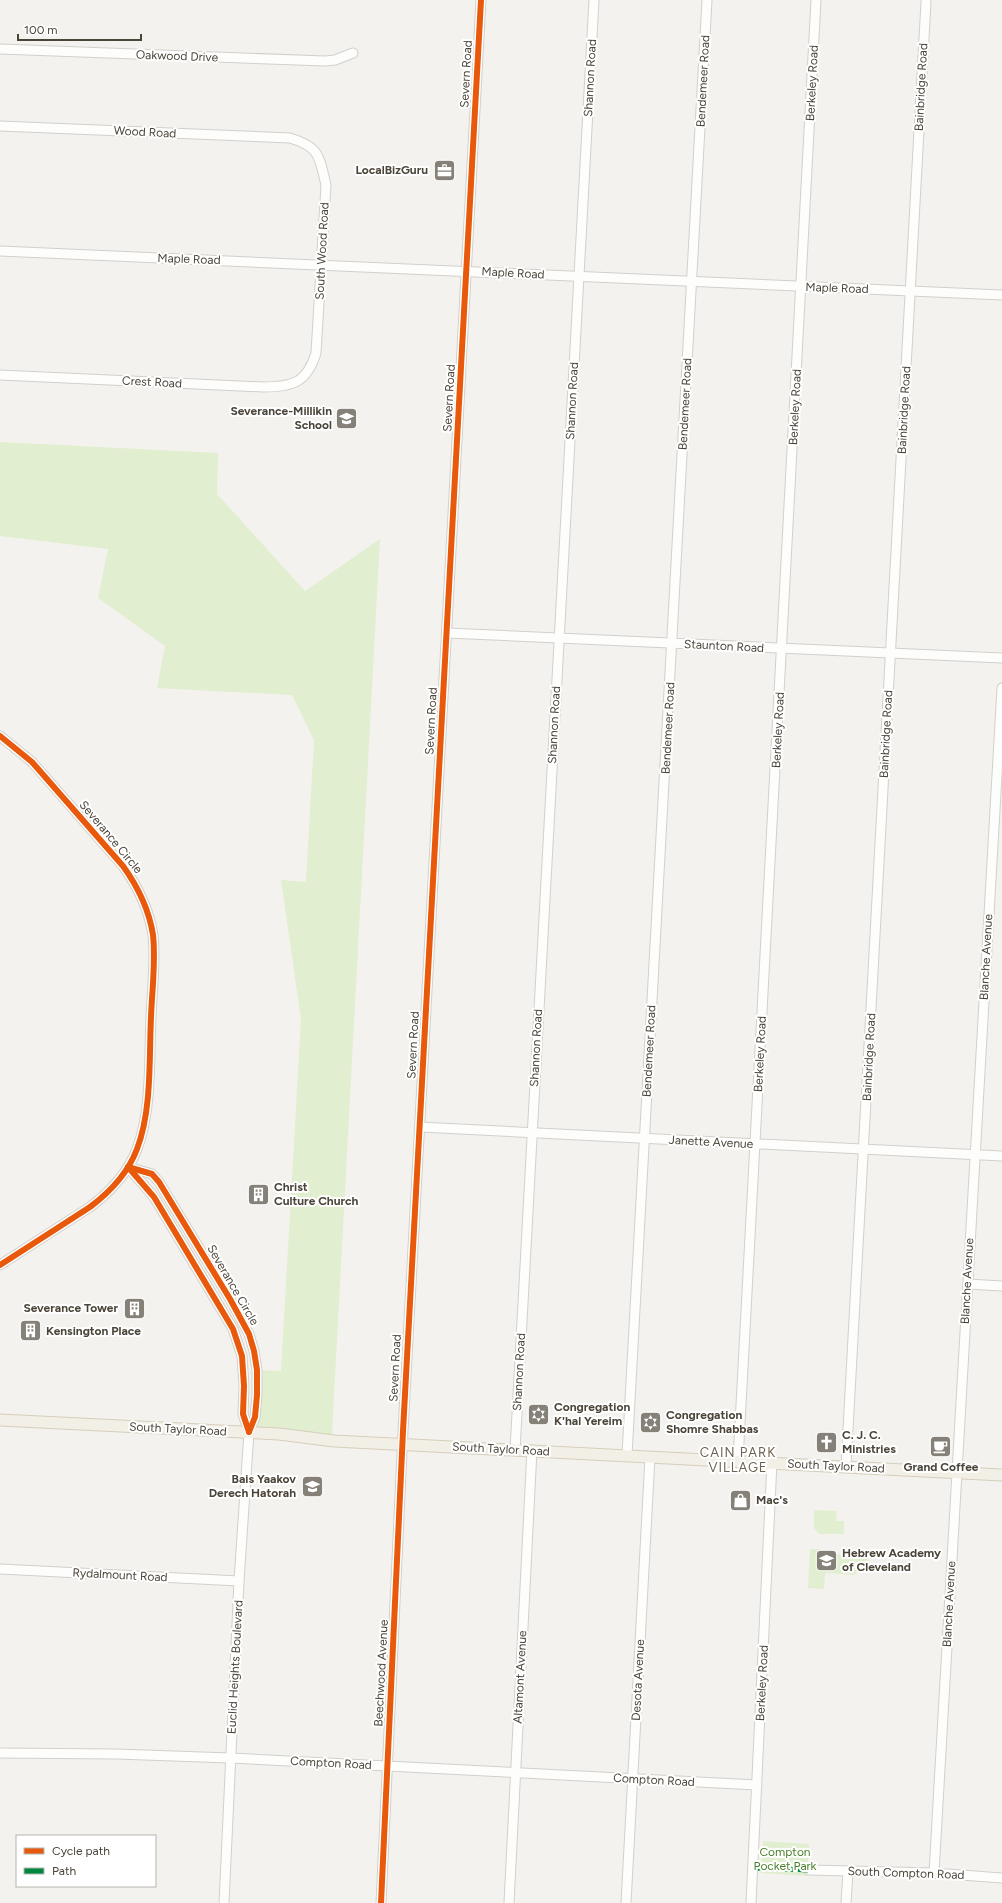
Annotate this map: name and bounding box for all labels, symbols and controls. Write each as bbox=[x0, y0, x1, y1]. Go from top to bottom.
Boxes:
scale bar bbox=[18, 16, 141, 42]
text: 100 m bbox=[24, 23, 58, 37]
street label: Bendemeer Road bbox=[694, 35, 712, 127]
street label: Shannon Road bbox=[581, 39, 599, 117]
street label: Severn Road bbox=[457, 40, 475, 108]
street label: Bainbridge Road bbox=[912, 43, 930, 131]
street label: Berkeley Road bbox=[803, 45, 821, 121]
street label: Oakwood Drive bbox=[136, 48, 219, 64]
street label: Wood Road bbox=[113, 123, 177, 141]
office icon: LocalBizGuru bbox=[431, 157, 457, 183]
place label: LocalBizGuru bbox=[355, 163, 428, 177]
street label: South Wood Road bbox=[312, 202, 332, 300]
street label: Maple Road bbox=[157, 251, 221, 267]
street label: Maple Road bbox=[481, 264, 545, 282]
street label: Maple Road bbox=[805, 280, 869, 296]
street label: Bendemeer Road bbox=[676, 358, 694, 450]
street label: Shannon Road bbox=[563, 362, 581, 440]
street label: Severn Road bbox=[440, 364, 458, 432]
street label: Bainbridge Road bbox=[895, 366, 913, 454]
street label: Berkeley Road bbox=[786, 369, 804, 445]
street label: Crest Road bbox=[122, 373, 182, 391]
place label: Severance-Millikin School bbox=[230, 404, 332, 432]
school or university icon: Severance-Millikin School bbox=[334, 405, 360, 431]
street label: Staunton Road bbox=[684, 637, 764, 655]
street label: Bendemeer Road bbox=[659, 682, 677, 774]
street label: Shannon Road bbox=[545, 686, 563, 764]
street label: Severn Road bbox=[422, 687, 440, 755]
street label: Bainbridge Road bbox=[877, 690, 895, 778]
street label: Berkeley Road bbox=[769, 692, 787, 768]
street label: Severance Circle bbox=[77, 798, 146, 876]
street label: Blanche Avenue bbox=[977, 913, 995, 1000]
street label: Bendemeer Road bbox=[640, 1005, 658, 1097]
street label: Shannon Road bbox=[527, 1009, 545, 1087]
street label: Severn Road bbox=[404, 1011, 422, 1079]
street label: Bainbridge Road bbox=[860, 1013, 878, 1101]
street label: Berkeley Road bbox=[751, 1016, 769, 1092]
street label: Janette Avenue bbox=[668, 1133, 754, 1151]
place label: Christ Culture Church bbox=[274, 1180, 359, 1208]
building icon: Christ Culture Church bbox=[246, 1181, 272, 1207]
street label: Blanche Avenue bbox=[958, 1237, 976, 1324]
street label: Severance Circle bbox=[204, 1242, 262, 1328]
building icon: Severance Tower bbox=[121, 1295, 147, 1321]
place label: Severance Tower bbox=[23, 1301, 118, 1315]
building icon: Kensington Place bbox=[18, 1318, 44, 1344]
place label: Kensington Place bbox=[46, 1324, 141, 1338]
street label: Shannon Road bbox=[510, 1333, 528, 1411]
street label: Severn Road bbox=[386, 1334, 404, 1402]
place label: Congregation K'hal Yereim bbox=[554, 1400, 630, 1428]
synagogue icon: Congregation K'hal Yereim bbox=[525, 1401, 551, 1427]
place label: Congregation Shomre Shabbas bbox=[666, 1408, 759, 1436]
synagogue icon: Congregation Shomre Shabbas bbox=[637, 1409, 663, 1435]
street label: South Taylor Road bbox=[129, 1419, 227, 1439]
place label: C. J. C. Ministries bbox=[842, 1428, 896, 1456]
church icon: C. J. C. Ministries bbox=[813, 1429, 839, 1455]
cafe icon: Grand Coffee bbox=[928, 1433, 954, 1459]
street label: South Taylor Road bbox=[452, 1439, 550, 1459]
district label: CAIN PARK VILLAGE bbox=[700, 1445, 776, 1475]
street label: South Taylor Road bbox=[787, 1456, 885, 1476]
place label: Grand Coffee bbox=[904, 1460, 979, 1474]
place label: Bais Yaakov Derech Hatorah bbox=[209, 1472, 296, 1500]
school or university icon: Bais Yaakov Derech Hatorah bbox=[299, 1473, 325, 1499]
shop icon: Mac's bbox=[727, 1487, 753, 1513]
place label: Mac's bbox=[756, 1493, 788, 1507]
place label: Hebrew Academy of Cleveland bbox=[842, 1546, 941, 1574]
school or university icon: Hebrew Academy of Cleveland bbox=[813, 1547, 839, 1573]
street label: Blanche Avenue bbox=[940, 1560, 958, 1647]
street label: Rydalmount Road bbox=[72, 1566, 168, 1584]
street label: Euclid Heights Boulevard bbox=[224, 1600, 246, 1734]
street label: Beechwood Avenue bbox=[371, 1619, 391, 1727]
street label: Altamont Avenue bbox=[511, 1630, 529, 1724]
street label: Desota Avenue bbox=[629, 1638, 647, 1721]
street label: Berkeley Road bbox=[753, 1645, 771, 1721]
street label: Compton Road bbox=[290, 1754, 372, 1772]
street label: Compton Road bbox=[613, 1771, 695, 1789]
legend bbox=[16, 1835, 156, 1887]
text: Cycle path bbox=[52, 1844, 110, 1858]
park label: Compton Pocket Park bbox=[754, 1845, 817, 1873]
text: Path bbox=[52, 1864, 76, 1878]
street label: South Compton Road bbox=[847, 1864, 965, 1882]

